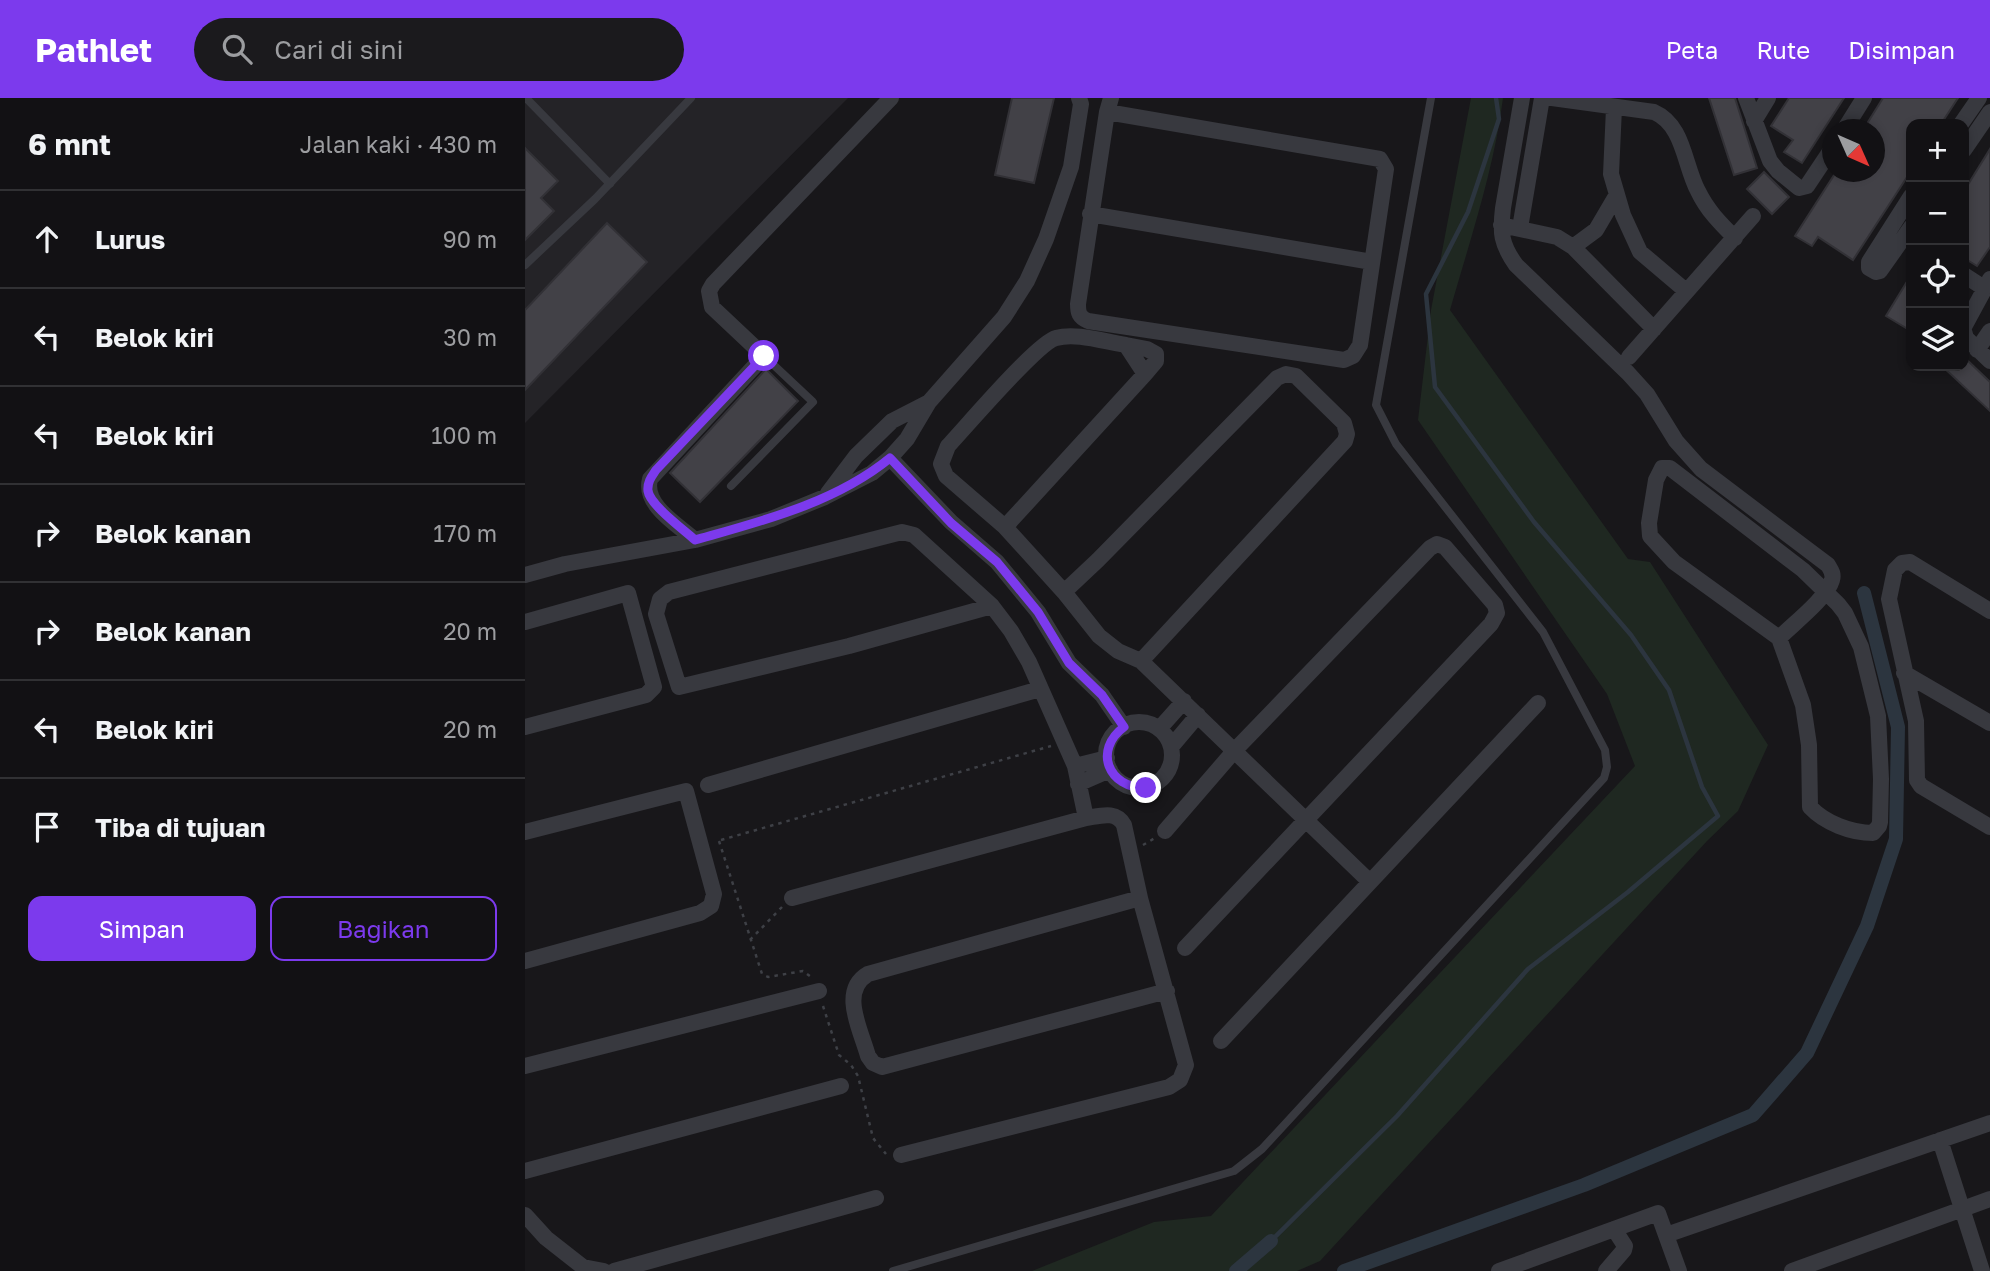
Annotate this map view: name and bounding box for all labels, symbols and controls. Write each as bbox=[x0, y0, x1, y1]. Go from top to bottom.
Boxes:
search box bbox=[194, 18, 684, 81]
text: Pathlet bbox=[35, 30, 152, 69]
icon: search bbox=[218, 30, 256, 68]
text: Cari di sini bbox=[274, 34, 403, 65]
text: Peta bbox=[1666, 35, 1718, 64]
text: Rute bbox=[1756, 35, 1810, 64]
text: Disimpan bbox=[1848, 35, 1955, 64]
north arrow bbox=[1822, 119, 1885, 182]
map controls bbox=[1906, 119, 1969, 371]
button: + bbox=[1906, 119, 1969, 182]
text: 6 mnt bbox=[28, 126, 111, 162]
text: Jalan kaki · 430 m bbox=[300, 130, 497, 158]
button: − bbox=[1906, 182, 1969, 245]
icon: ahead bbox=[28, 220, 66, 258]
text: Lurus bbox=[95, 224, 165, 255]
text: 90 m bbox=[443, 225, 497, 253]
button: locate bbox=[1906, 245, 1969, 308]
button: layers bbox=[1906, 308, 1969, 371]
icon: left bbox=[28, 318, 66, 356]
text: Belok kiri bbox=[95, 322, 214, 353]
text: 30 m bbox=[443, 323, 497, 351]
route start bbox=[748, 340, 779, 371]
icon: left bbox=[28, 416, 66, 454]
text: Belok kiri bbox=[95, 420, 214, 451]
text: 100 m bbox=[431, 421, 497, 449]
icon: right bbox=[28, 514, 66, 552]
text: Belok kanan bbox=[95, 518, 251, 549]
text: 170 m bbox=[433, 519, 497, 547]
icon: right bbox=[28, 612, 66, 650]
text: Belok kanan bbox=[95, 616, 251, 647]
text: 20 m bbox=[443, 617, 497, 645]
icon: left bbox=[28, 710, 66, 748]
text: Belok kiri bbox=[95, 714, 214, 745]
text: 20 m bbox=[443, 715, 497, 743]
route end bbox=[1130, 772, 1161, 803]
icon: arrive bbox=[28, 808, 66, 846]
text: Tiba di tujuan bbox=[95, 812, 265, 843]
button: Simpan bbox=[28, 896, 256, 961]
button: Bagikan bbox=[270, 896, 497, 961]

